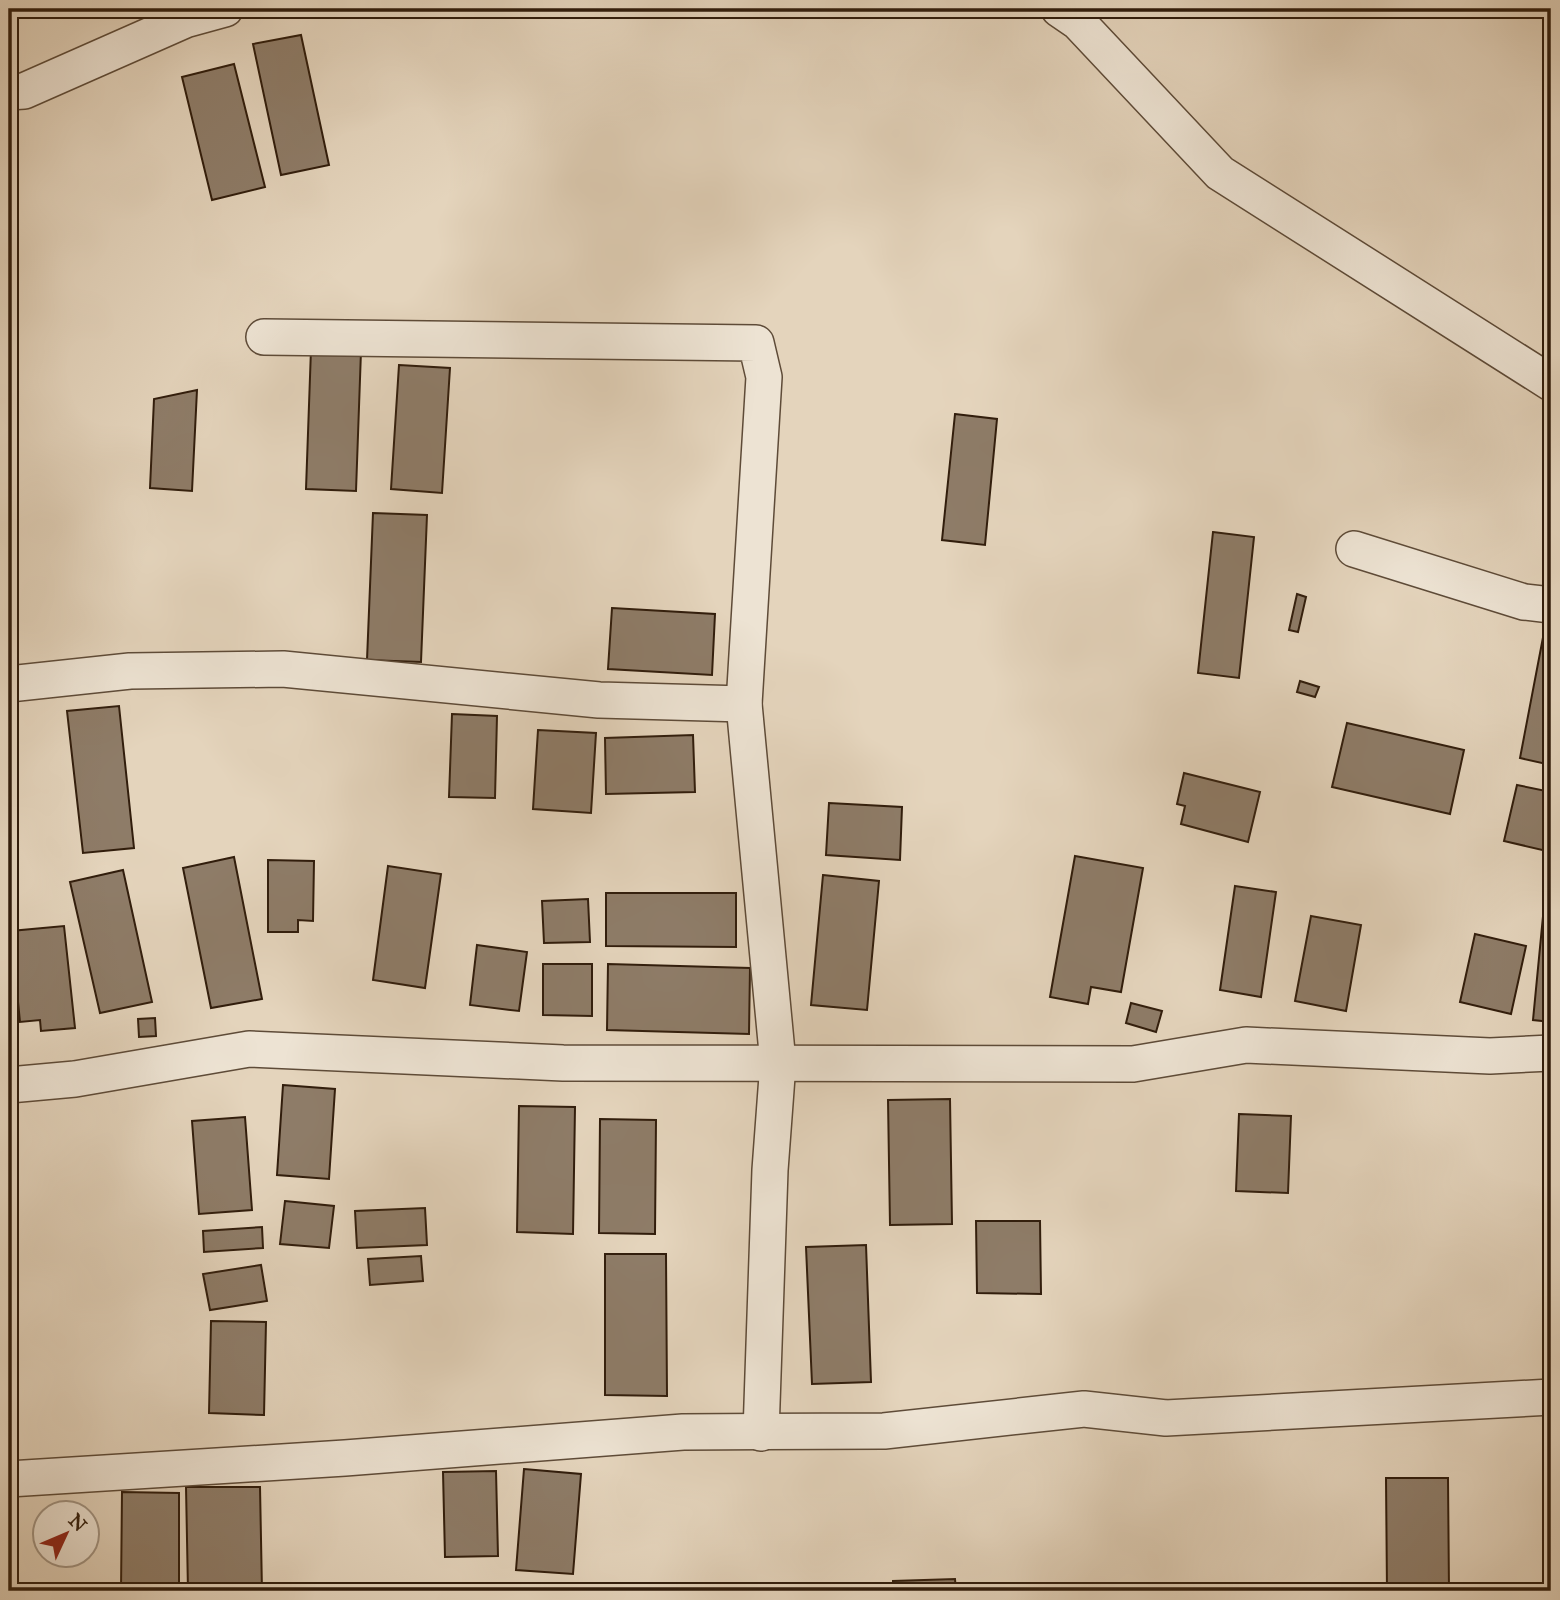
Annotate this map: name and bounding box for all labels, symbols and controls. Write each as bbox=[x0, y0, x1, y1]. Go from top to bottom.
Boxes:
north arrow bbox=[32, 1498, 102, 1568]
text: N bbox=[64, 1509, 92, 1536]

